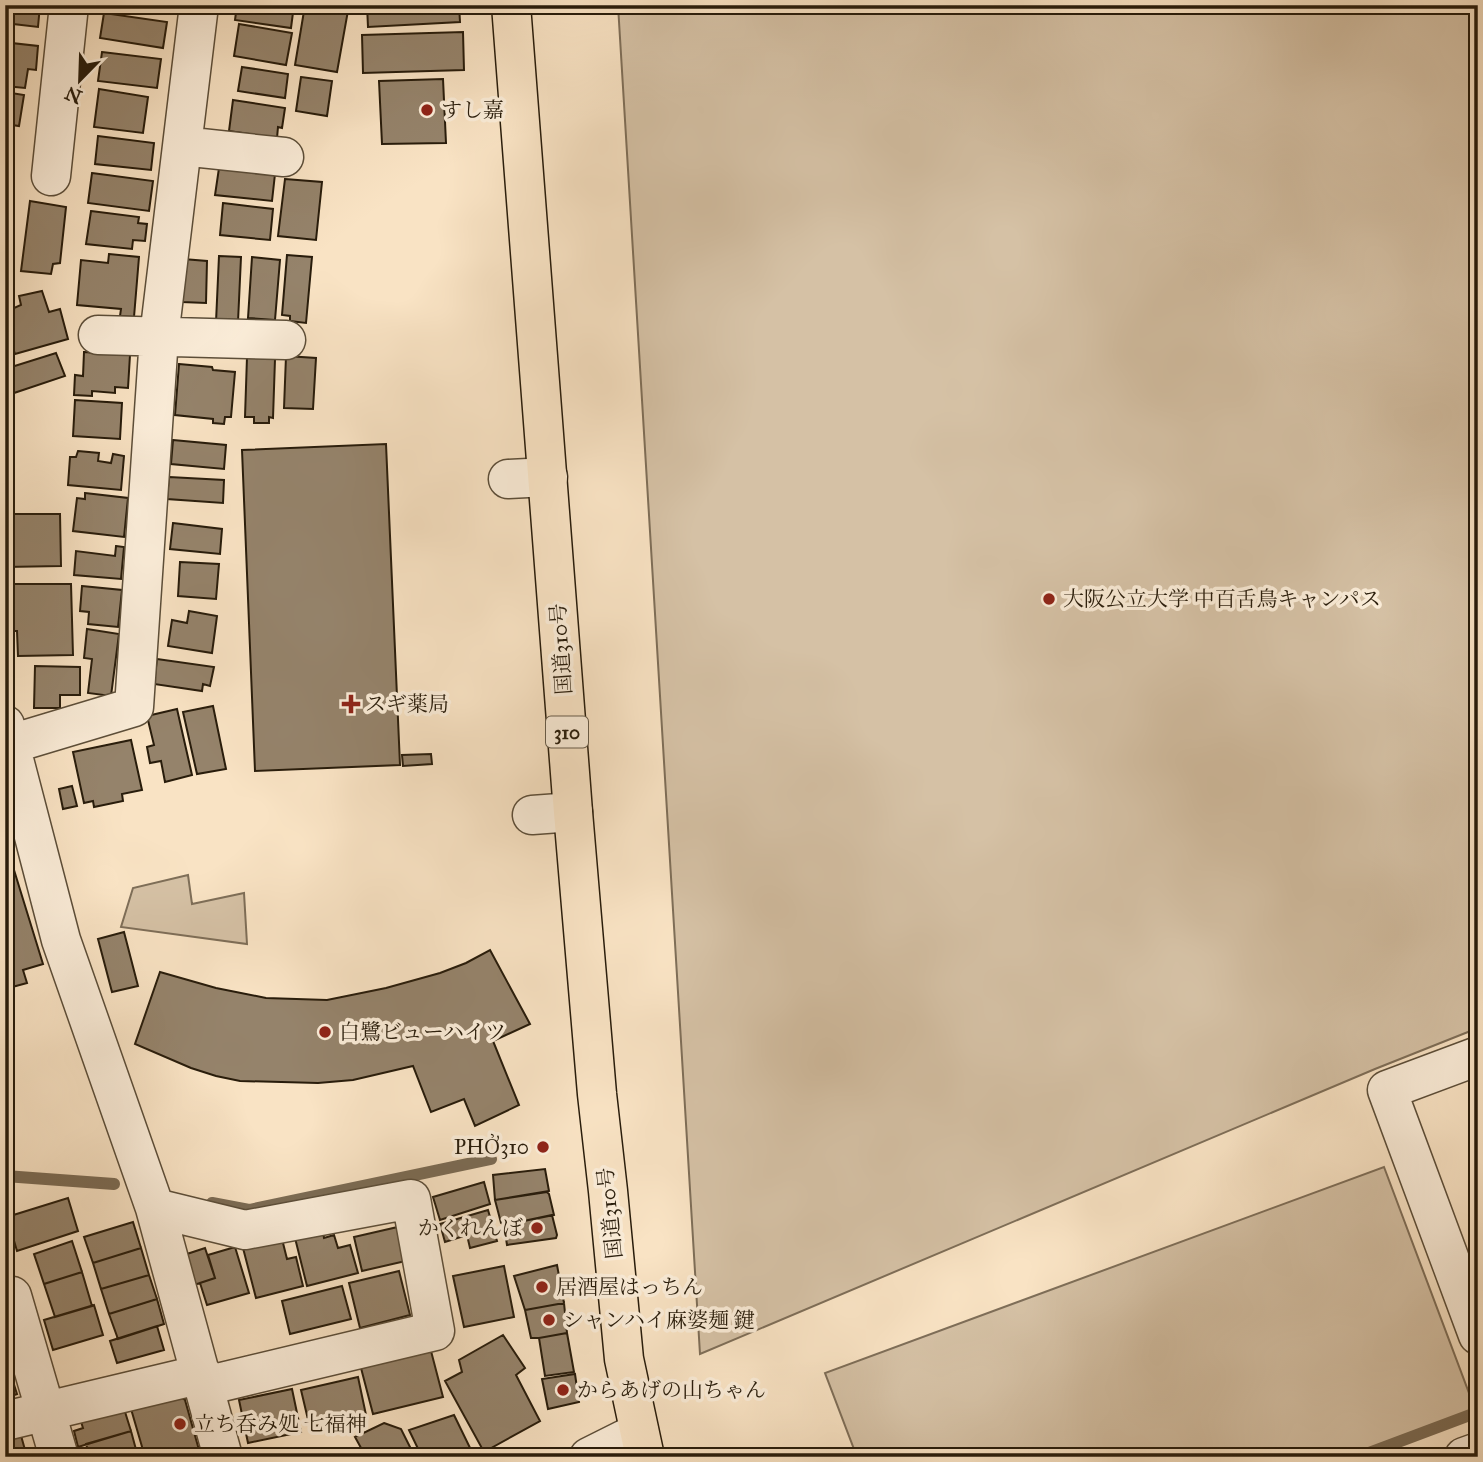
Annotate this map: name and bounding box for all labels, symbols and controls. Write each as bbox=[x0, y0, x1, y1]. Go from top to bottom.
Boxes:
north arrow bbox=[46, 46, 116, 116]
text: N bbox=[62, 81, 85, 109]
place label: すし嘉 bbox=[441, 97, 504, 123]
marker: すし嘉 bbox=[419, 102, 435, 118]
place label: 大阪公立大学 中百舌鳥キャンパス bbox=[1063, 586, 1381, 612]
marker: 大阪公立大学 中百舌鳥キャンパス bbox=[1041, 591, 1057, 607]
street label: 国道310号 bbox=[545, 602, 577, 696]
place label: スギ薬局 bbox=[365, 691, 449, 717]
marker: スギ薬局 bbox=[343, 696, 359, 712]
road number: 310 bbox=[546, 716, 588, 748]
place label: 白鷺ビューハイツ bbox=[339, 1019, 506, 1045]
marker: 白鷺ビューハイツ bbox=[317, 1024, 333, 1040]
place label: PHỞ310 bbox=[454, 1133, 529, 1160]
marker: PHỞ310 bbox=[535, 1139, 551, 1155]
street label: 国道310号 bbox=[592, 1166, 628, 1260]
place label: かくれんぼ bbox=[418, 1215, 523, 1241]
marker: かくれんぼ bbox=[529, 1220, 545, 1236]
place label: 居酒屋はっちん bbox=[556, 1274, 703, 1300]
marker: 居酒屋はっちん bbox=[534, 1279, 550, 1295]
place label: シャンハイ麻婆麺 鍵 bbox=[563, 1307, 755, 1333]
marker: シャンハイ麻婆麺 鍵 bbox=[541, 1312, 557, 1328]
place label: からあげの山ちゃん bbox=[577, 1377, 766, 1403]
marker: からあげの山ちゃん bbox=[555, 1382, 571, 1398]
place label: 立ち呑み処 七福神 bbox=[194, 1411, 367, 1437]
marker: 立ち呑み処 七福神 bbox=[172, 1416, 188, 1432]

